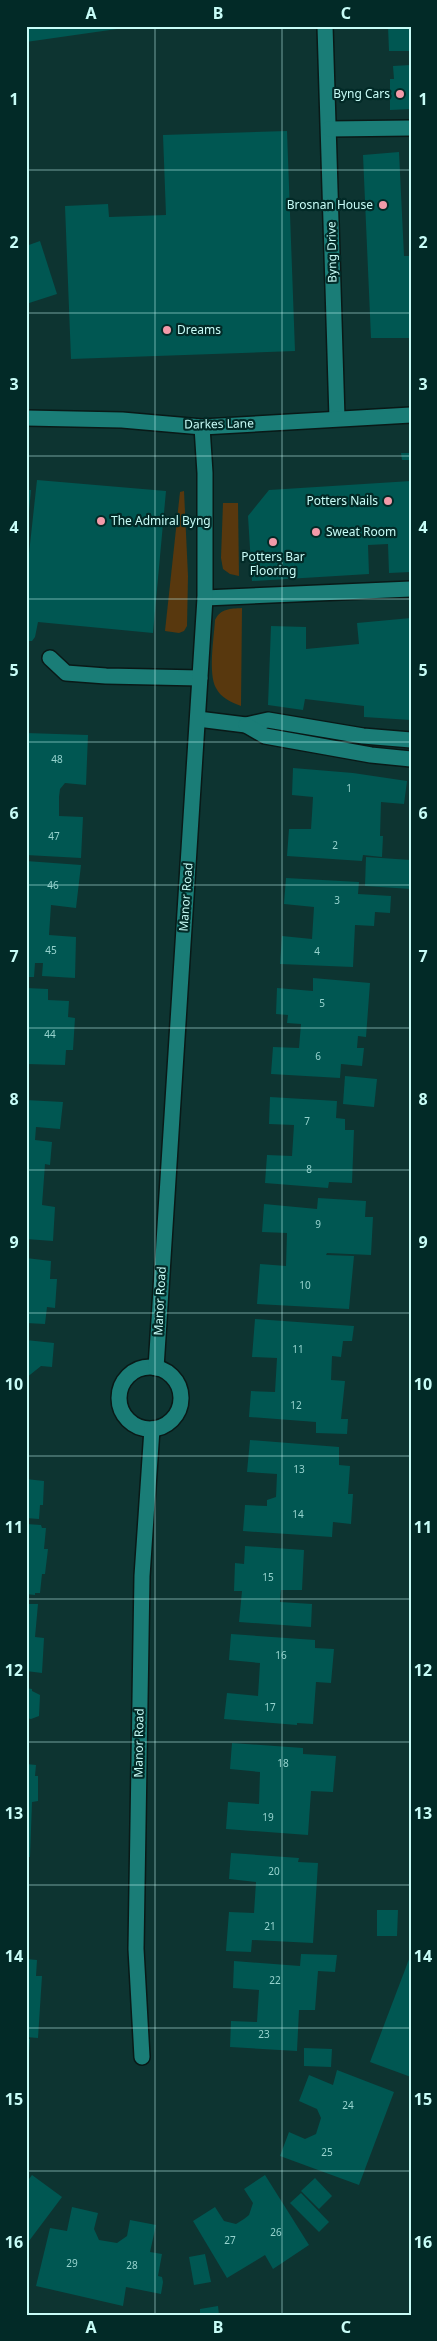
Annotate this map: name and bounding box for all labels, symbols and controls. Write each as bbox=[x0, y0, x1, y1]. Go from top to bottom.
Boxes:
text: A bbox=[85, 2, 97, 24]
text: B bbox=[213, 2, 223, 24]
text: C bbox=[341, 2, 351, 24]
place label: Byng Cars bbox=[333, 85, 390, 102]
text: 1 bbox=[9, 88, 19, 110]
marker: Byng Cars bbox=[394, 88, 406, 100]
text: 1 bbox=[418, 88, 428, 110]
place label: Brosnan House bbox=[287, 196, 373, 213]
marker: Brosnan House bbox=[377, 199, 389, 211]
street label: Byng Drive bbox=[322, 221, 341, 283]
text: 2 bbox=[9, 231, 19, 253]
text: 2 bbox=[418, 231, 428, 253]
place label: Dreams bbox=[177, 321, 221, 338]
marker: Dreams bbox=[161, 324, 173, 336]
text: 3 bbox=[9, 373, 19, 395]
text: 3 bbox=[418, 373, 428, 395]
street label: Darkes Lane bbox=[184, 414, 254, 433]
place label: Potters Nails bbox=[306, 492, 378, 509]
marker: Potters Nails bbox=[382, 495, 394, 507]
place label: The Admiral Byng bbox=[111, 512, 211, 529]
marker: The Admiral Byng bbox=[95, 515, 107, 527]
text: 4 bbox=[9, 516, 19, 538]
text: 4 bbox=[418, 516, 428, 538]
place label: Sweat Room bbox=[326, 523, 396, 540]
marker: Sweat Room bbox=[310, 526, 322, 538]
marker: Potters Bar Flooring bbox=[267, 536, 279, 548]
place label: Potters Bar Flooring bbox=[241, 548, 305, 579]
text: 5 bbox=[9, 659, 19, 681]
text: 5 bbox=[418, 659, 428, 681]
house number: 48 bbox=[51, 752, 63, 766]
house number: 1 bbox=[346, 781, 352, 795]
text: 6 bbox=[9, 802, 19, 824]
text: 6 bbox=[418, 802, 428, 824]
house number: 47 bbox=[48, 829, 60, 843]
house number: 2 bbox=[332, 838, 338, 852]
street label: Manor Road bbox=[175, 862, 196, 932]
house number: 46 bbox=[47, 878, 59, 892]
house number: 3 bbox=[334, 893, 340, 907]
house number: 45 bbox=[45, 943, 57, 957]
house number: 4 bbox=[314, 944, 320, 958]
text: 7 bbox=[9, 945, 19, 967]
text: 7 bbox=[418, 945, 428, 967]
house number: 5 bbox=[319, 996, 325, 1010]
house number: 44 bbox=[44, 1027, 56, 1041]
house number: 6 bbox=[315, 1049, 321, 1063]
text: 8 bbox=[9, 1088, 19, 1110]
text: 8 bbox=[418, 1088, 428, 1110]
house number: 7 bbox=[304, 1114, 310, 1128]
house number: 8 bbox=[306, 1162, 312, 1176]
house number: 9 bbox=[315, 1217, 321, 1231]
text: 9 bbox=[9, 1231, 19, 1253]
text: 9 bbox=[418, 1231, 428, 1253]
street label: Manor Road bbox=[149, 1266, 170, 1336]
house number: 10 bbox=[299, 1278, 311, 1292]
house number: 11 bbox=[292, 1342, 304, 1356]
text: 10 bbox=[5, 1373, 23, 1395]
text: 10 bbox=[414, 1373, 432, 1395]
house number: 12 bbox=[290, 1398, 302, 1412]
house number: 13 bbox=[293, 1462, 305, 1476]
house number: 14 bbox=[292, 1507, 304, 1521]
text: 11 bbox=[5, 1516, 23, 1538]
text: 11 bbox=[414, 1516, 432, 1538]
house number: 15 bbox=[262, 1570, 274, 1584]
house number: 16 bbox=[275, 1648, 287, 1662]
text: 12 bbox=[5, 1659, 23, 1681]
text: 12 bbox=[414, 1659, 432, 1681]
house number: 17 bbox=[264, 1700, 276, 1714]
street label: Manor Road bbox=[129, 1708, 148, 1778]
house number: 18 bbox=[277, 1756, 289, 1770]
text: 13 bbox=[5, 1802, 23, 1824]
text: 13 bbox=[414, 1802, 432, 1824]
house number: 19 bbox=[262, 1810, 274, 1824]
house number: 20 bbox=[268, 1864, 280, 1878]
house number: 21 bbox=[264, 1919, 276, 1933]
text: 14 bbox=[5, 1945, 23, 1967]
text: 14 bbox=[414, 1945, 432, 1967]
house number: 22 bbox=[269, 1973, 281, 1987]
house number: 23 bbox=[258, 2027, 270, 2041]
text: 15 bbox=[5, 2088, 23, 2110]
text: 15 bbox=[414, 2088, 432, 2110]
house number: 24 bbox=[342, 2098, 354, 2112]
house number: 25 bbox=[321, 2145, 333, 2159]
house number: 26 bbox=[270, 2225, 282, 2239]
text: 16 bbox=[5, 2231, 23, 2253]
text: 16 bbox=[414, 2231, 432, 2253]
house number: 27 bbox=[224, 2233, 236, 2247]
house number: 29 bbox=[66, 2256, 78, 2270]
house number: 28 bbox=[126, 2258, 138, 2272]
text: A bbox=[85, 2316, 97, 2338]
text: B bbox=[213, 2316, 223, 2338]
text: C bbox=[341, 2316, 351, 2338]

